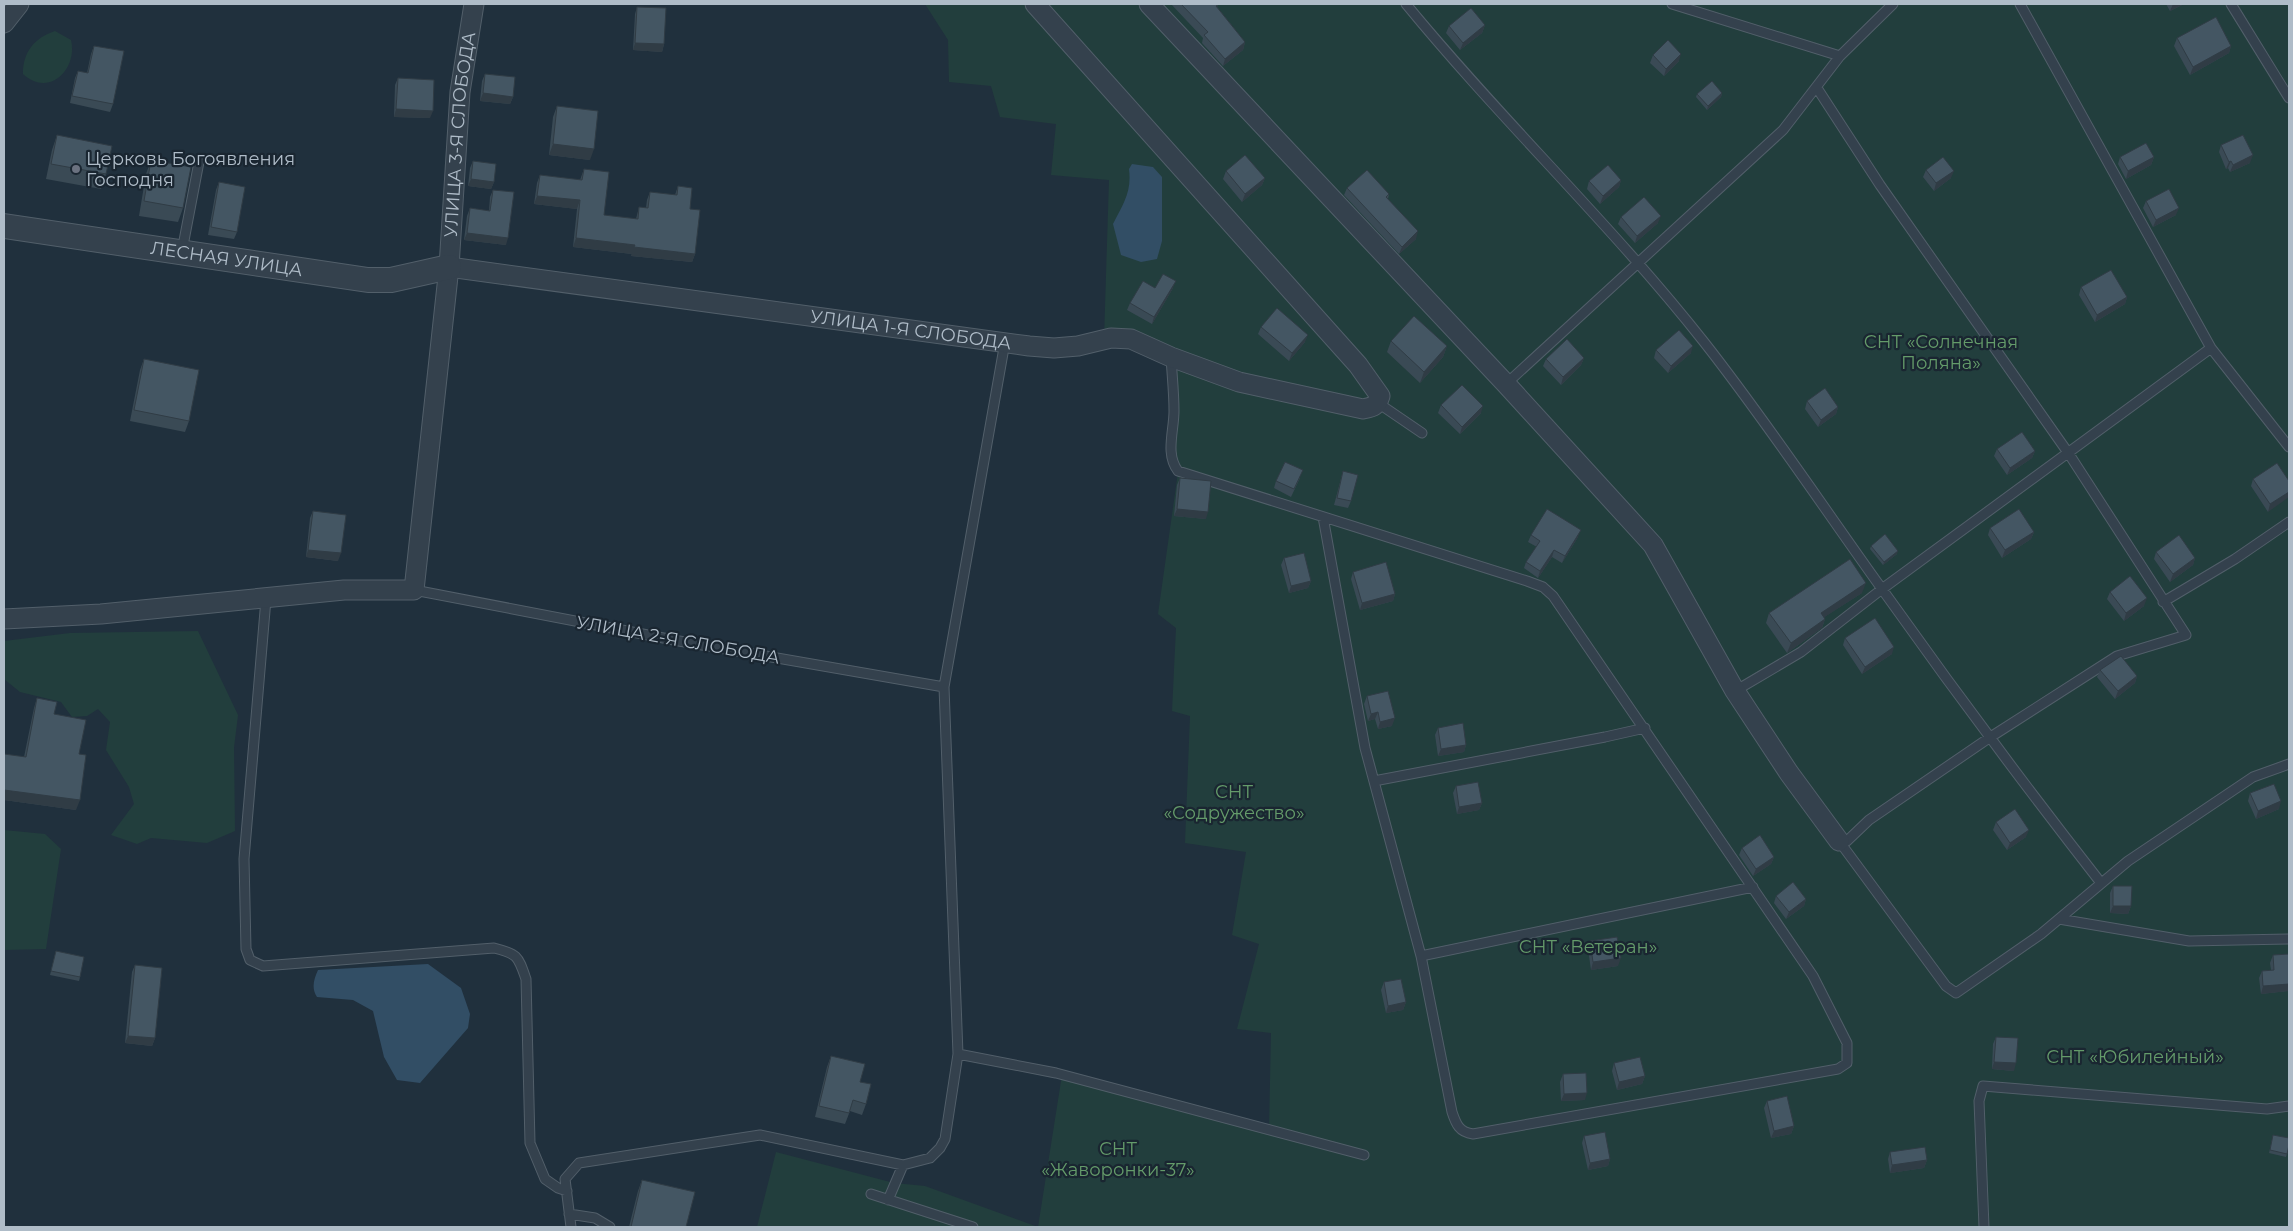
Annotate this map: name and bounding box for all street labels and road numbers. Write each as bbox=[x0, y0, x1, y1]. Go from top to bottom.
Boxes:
street label: УЛИЦА 3-Я СЛОБОДА bbox=[440, 30, 480, 238]
street label: ЛЕСНАЯ УЛИЦА bbox=[149, 237, 305, 281]
street label: УЛИЦА 1-Я СЛОБОДА bbox=[809, 305, 1013, 355]
street label: УЛИЦА 2-Я СЛОБОДА bbox=[575, 611, 782, 669]

